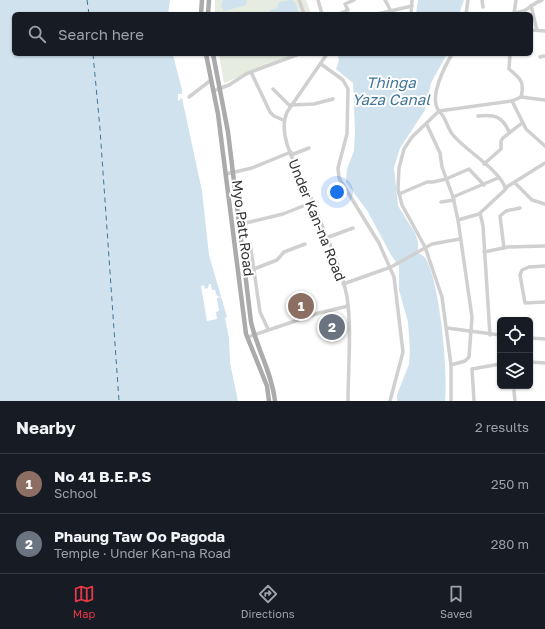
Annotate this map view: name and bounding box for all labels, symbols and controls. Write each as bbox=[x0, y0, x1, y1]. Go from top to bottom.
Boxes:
search box bbox=[12, 12, 533, 56]
icon: search bbox=[26, 23, 48, 45]
text: Search here bbox=[58, 25, 144, 43]
water label: Thinga Yaza Canal bbox=[352, 73, 431, 108]
street label: Under Kan-na Road bbox=[285, 156, 350, 283]
street label: Myo Patt Road bbox=[229, 179, 258, 277]
your location bbox=[327, 182, 347, 202]
pin: 1 bbox=[288, 291, 314, 321]
pin: 2 bbox=[319, 312, 345, 342]
map controls bbox=[497, 317, 533, 389]
button: locate bbox=[497, 317, 533, 353]
button: layers bbox=[497, 353, 533, 389]
text: Nearby bbox=[16, 417, 76, 438]
text: 2 results bbox=[475, 419, 529, 435]
text: No 41 B.E.P.S bbox=[54, 467, 151, 485]
text: 1 bbox=[26, 476, 32, 492]
text: 250 m bbox=[491, 476, 529, 492]
text: School bbox=[54, 485, 97, 501]
text: Phaung Taw Oo Pagoda bbox=[54, 527, 225, 545]
text: 2 bbox=[25, 536, 33, 552]
text: 280 m bbox=[491, 536, 529, 552]
text: Temple · Under Kan-na Road bbox=[54, 545, 231, 561]
tab: Map bbox=[73, 583, 95, 620]
tab: Directions bbox=[241, 583, 295, 620]
tab: Saved bbox=[440, 583, 472, 620]

